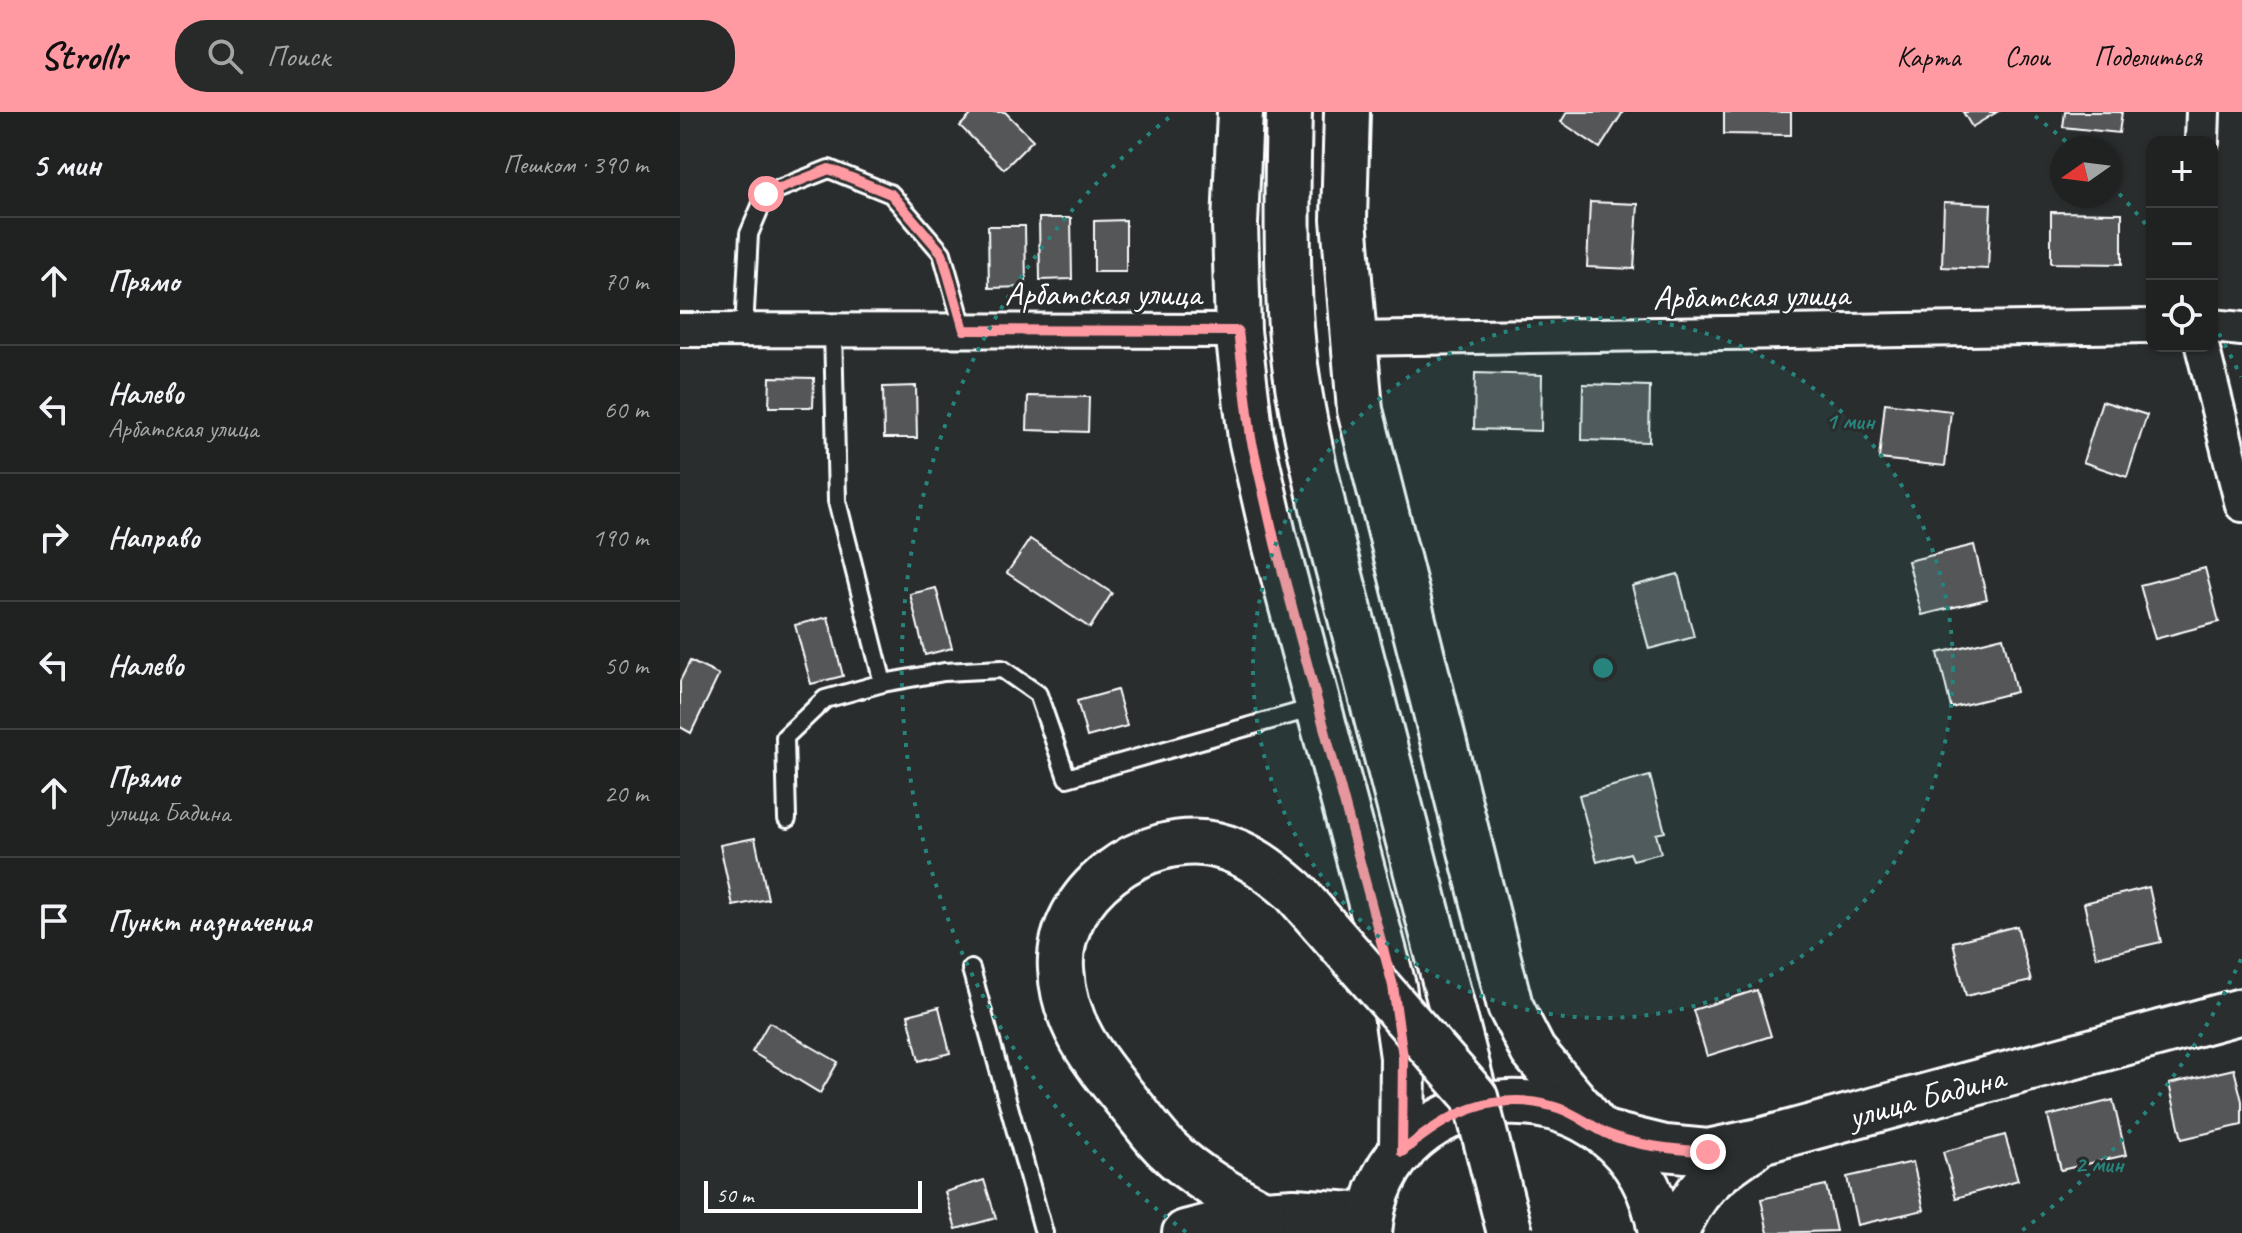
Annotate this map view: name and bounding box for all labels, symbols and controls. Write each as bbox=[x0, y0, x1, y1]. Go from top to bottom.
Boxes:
search box bbox=[175, 20, 735, 92]
text: Strollr bbox=[40, 33, 127, 80]
icon: search bbox=[203, 34, 247, 78]
text: Поиск bbox=[267, 37, 330, 75]
text: Карта bbox=[1897, 39, 1961, 74]
text: Слои bbox=[2005, 39, 2050, 74]
text: Поделиться bbox=[2094, 39, 2202, 74]
north arrow bbox=[2050, 136, 2122, 208]
map controls bbox=[2146, 136, 2218, 352]
button: + bbox=[2146, 136, 2218, 208]
text: 5 мин bbox=[32, 143, 101, 186]
text: Пешком · 390 m bbox=[503, 148, 648, 181]
route start bbox=[748, 176, 784, 212]
button: − bbox=[2146, 208, 2218, 280]
icon: ahead bbox=[32, 259, 76, 303]
text: Прямо bbox=[108, 262, 179, 300]
text: 70 m bbox=[604, 265, 648, 298]
street label: Арбатская улица bbox=[1005, 272, 1204, 315]
street label: Арбатская улица bbox=[1652, 272, 1853, 319]
button: locate bbox=[2146, 280, 2218, 352]
text: Налево bbox=[108, 374, 184, 412]
icon: left bbox=[32, 387, 76, 431]
text: 60 m bbox=[604, 393, 648, 426]
text: 1 мин bbox=[1826, 406, 1876, 436]
text: Арбатская улица bbox=[108, 412, 258, 445]
icon: right bbox=[32, 515, 76, 559]
text: Направо bbox=[108, 518, 200, 556]
text: 190 m bbox=[592, 521, 648, 554]
icon: left bbox=[32, 643, 76, 687]
text: Налево bbox=[108, 646, 184, 684]
text: 50 m bbox=[604, 649, 648, 682]
centre of rings bbox=[1589, 654, 1617, 682]
text: Прямо bbox=[108, 758, 179, 796]
icon: ahead bbox=[32, 771, 76, 815]
text: 20 m bbox=[604, 777, 648, 810]
text: улица Бадина bbox=[108, 796, 230, 829]
icon: arrive bbox=[32, 899, 76, 943]
text: Пункт назначения bbox=[108, 902, 311, 940]
street label: улица Бадина bbox=[1841, 1054, 2012, 1138]
route end bbox=[1690, 1134, 1726, 1170]
text: 2 мин bbox=[2075, 1149, 2125, 1179]
scale bar bbox=[704, 1177, 922, 1213]
text: 50 m bbox=[716, 1181, 753, 1209]

